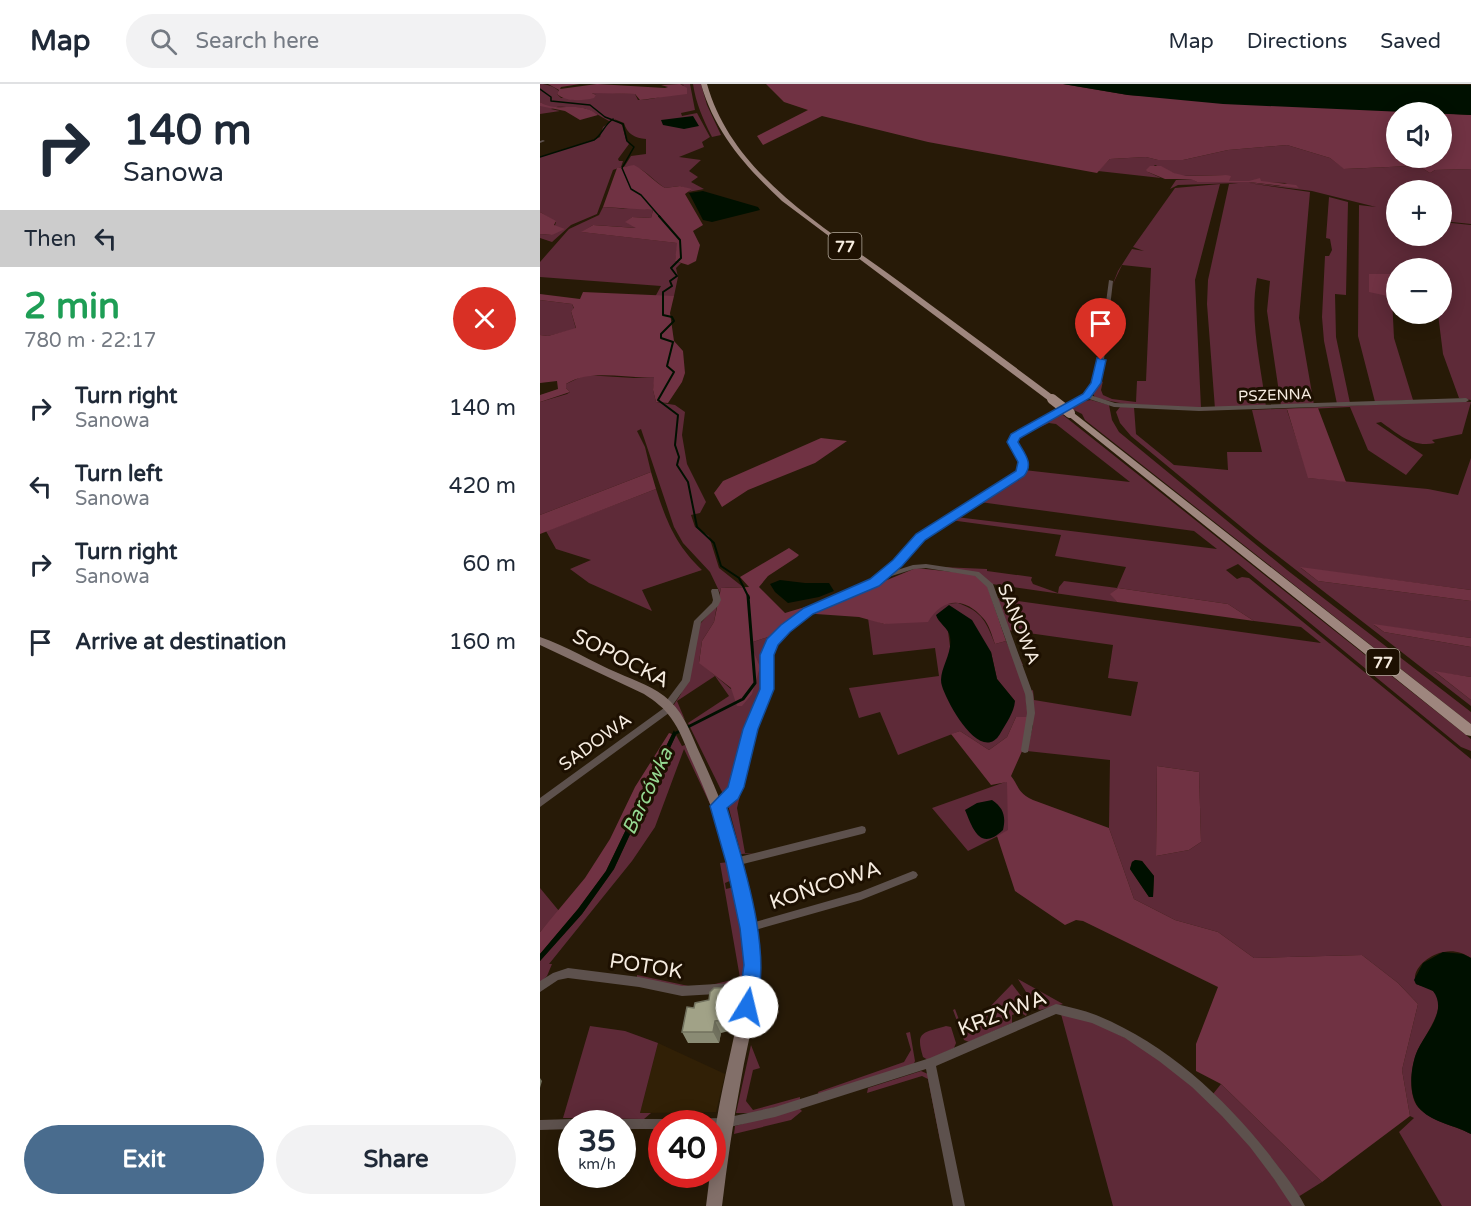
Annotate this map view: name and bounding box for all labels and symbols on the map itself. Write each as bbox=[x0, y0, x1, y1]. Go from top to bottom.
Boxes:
road number: 77 bbox=[828, 233, 862, 259]
pin bbox=[1075, 298, 1126, 360]
street label: PSZENNA bbox=[1238, 385, 1312, 405]
street label: SANOWA bbox=[993, 580, 1045, 668]
street label: SOPOCKA bbox=[568, 623, 673, 693]
road number: 77 bbox=[1366, 649, 1400, 675]
street label: SADOWA bbox=[554, 708, 636, 776]
water label: Barcówka bbox=[617, 744, 679, 839]
street label: KOŃCOWA bbox=[766, 856, 884, 915]
street label: POTOK bbox=[607, 948, 684, 985]
position arrow bbox=[715, 975, 779, 1039]
street label: KRZYWA bbox=[954, 985, 1050, 1042]
speed limit sign: 40 bbox=[648, 1110, 726, 1188]

